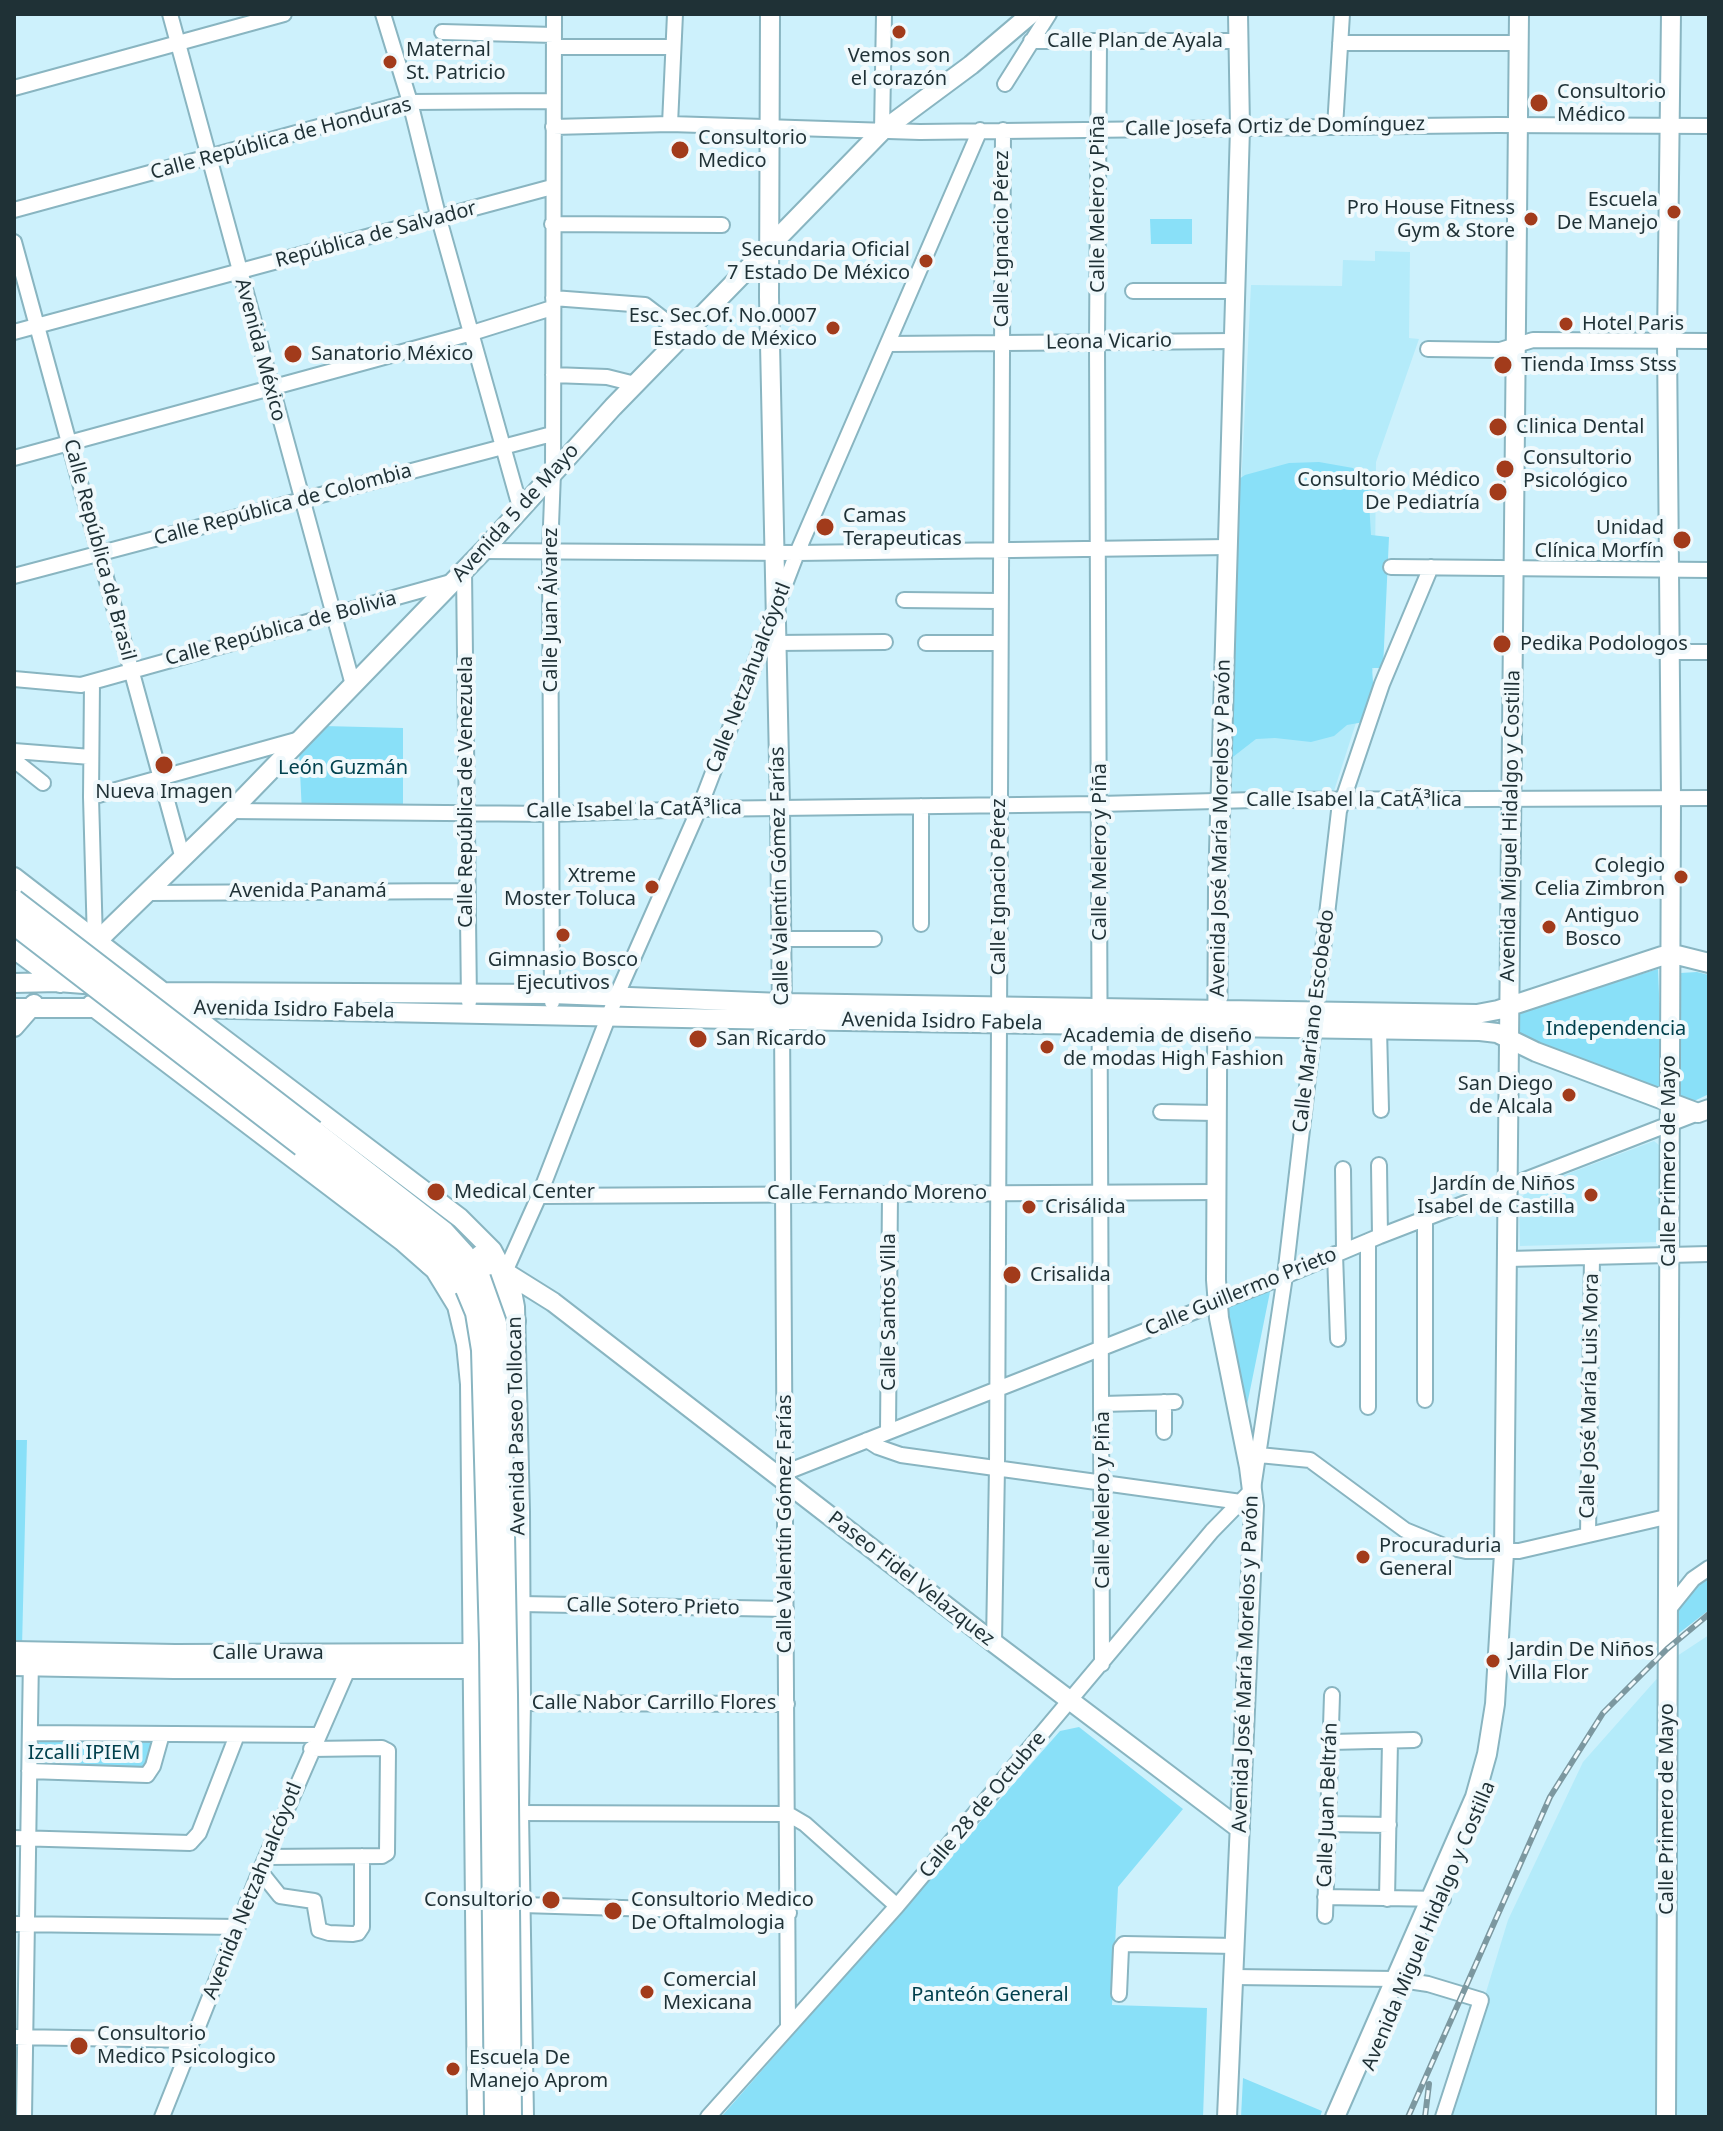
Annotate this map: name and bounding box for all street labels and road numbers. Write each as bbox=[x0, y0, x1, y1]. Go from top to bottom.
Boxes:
street label: Calle Plan de Ayala bbox=[1047, 29, 1223, 53]
street label: Calle República de Honduras bbox=[148, 93, 414, 185]
street label: Calle Josefa Ortiz de Domínguez bbox=[1125, 112, 1425, 142]
street label: Calle Melero y Piña bbox=[1086, 115, 1110, 293]
street label: Calle Ignacio Pérez bbox=[990, 150, 1014, 328]
street label: República de Salvador bbox=[273, 197, 479, 273]
street label: Avenida México bbox=[229, 276, 291, 424]
street label: Leona Vicario bbox=[1046, 329, 1172, 355]
street label: Calle República de Brasil bbox=[58, 437, 140, 663]
street label: Avenida 5 de Mayo bbox=[448, 439, 584, 587]
street label: Calle República de Colombia bbox=[152, 459, 414, 551]
street label: Calle Juan Álvarez bbox=[539, 528, 563, 692]
street label: Calle Netzahualcóyotl bbox=[702, 579, 796, 777]
street label: Calle República de Bolivia bbox=[163, 587, 399, 671]
street label: Calle República de Venezuela bbox=[454, 656, 478, 928]
street label: Avenida José María Morelos y Pavón bbox=[1206, 659, 1236, 997]
street label: Avenida Miguel Hidalgo y Costilla bbox=[1496, 670, 1526, 982]
street label: Calle Valentín Gómez Farías bbox=[766, 746, 794, 1006]
street label: Calle Melero y Piña bbox=[1088, 763, 1112, 941]
street label: Calle Isabel la CatÃ³lica bbox=[1246, 788, 1462, 812]
street label: Calle Isabel la CatÃ³lica bbox=[526, 796, 742, 824]
street label: Calle Ignacio Pérez bbox=[987, 798, 1011, 976]
street label: Avenida Panamá bbox=[229, 879, 387, 903]
street label: Calle Mariano Escobedo bbox=[1288, 908, 1340, 1134]
street label: Avenida Isidro Fabela bbox=[193, 996, 395, 1024]
street label: Avenida Isidro Fabela bbox=[841, 1008, 1043, 1036]
street label: Calle Primero de Mayo bbox=[1657, 1055, 1681, 1267]
street label: Calle Fernando Moreno bbox=[767, 1181, 987, 1205]
street label: Calle Santos Villa bbox=[877, 1233, 901, 1391]
street label: Calle Guillermo Prieto bbox=[1142, 1243, 1340, 1341]
street label: Calle José María Luis Mora bbox=[1576, 1273, 1604, 1519]
street label: Avenida Paseo Tollocan bbox=[503, 1316, 531, 1536]
street label: Calle Valentín Gómez Farías bbox=[773, 1394, 797, 1654]
street label: Calle Melero y Piña bbox=[1091, 1411, 1115, 1589]
street label: Avenida José María Morelos y Pavón bbox=[1228, 1495, 1264, 1833]
street label: Paseo Fidel Velazquez bbox=[823, 1507, 999, 1651]
street label: Calle Sotero Prieto bbox=[566, 1593, 740, 1621]
street label: Calle Urawa bbox=[212, 1641, 324, 1665]
street label: Calle Nabor Carrillo Flores bbox=[532, 1691, 776, 1715]
street label: Calle Primero de Mayo bbox=[1655, 1703, 1679, 1915]
street label: Calle Juan Beltrán bbox=[1313, 1722, 1343, 1888]
street label: Calle 28 de Octubre bbox=[915, 1727, 1051, 1883]
street label: Avenida Miguel Hidalgo y Costilla bbox=[1357, 1778, 1501, 2074]
street label: Avenida Netzahualcóyotl bbox=[198, 1779, 308, 2003]

